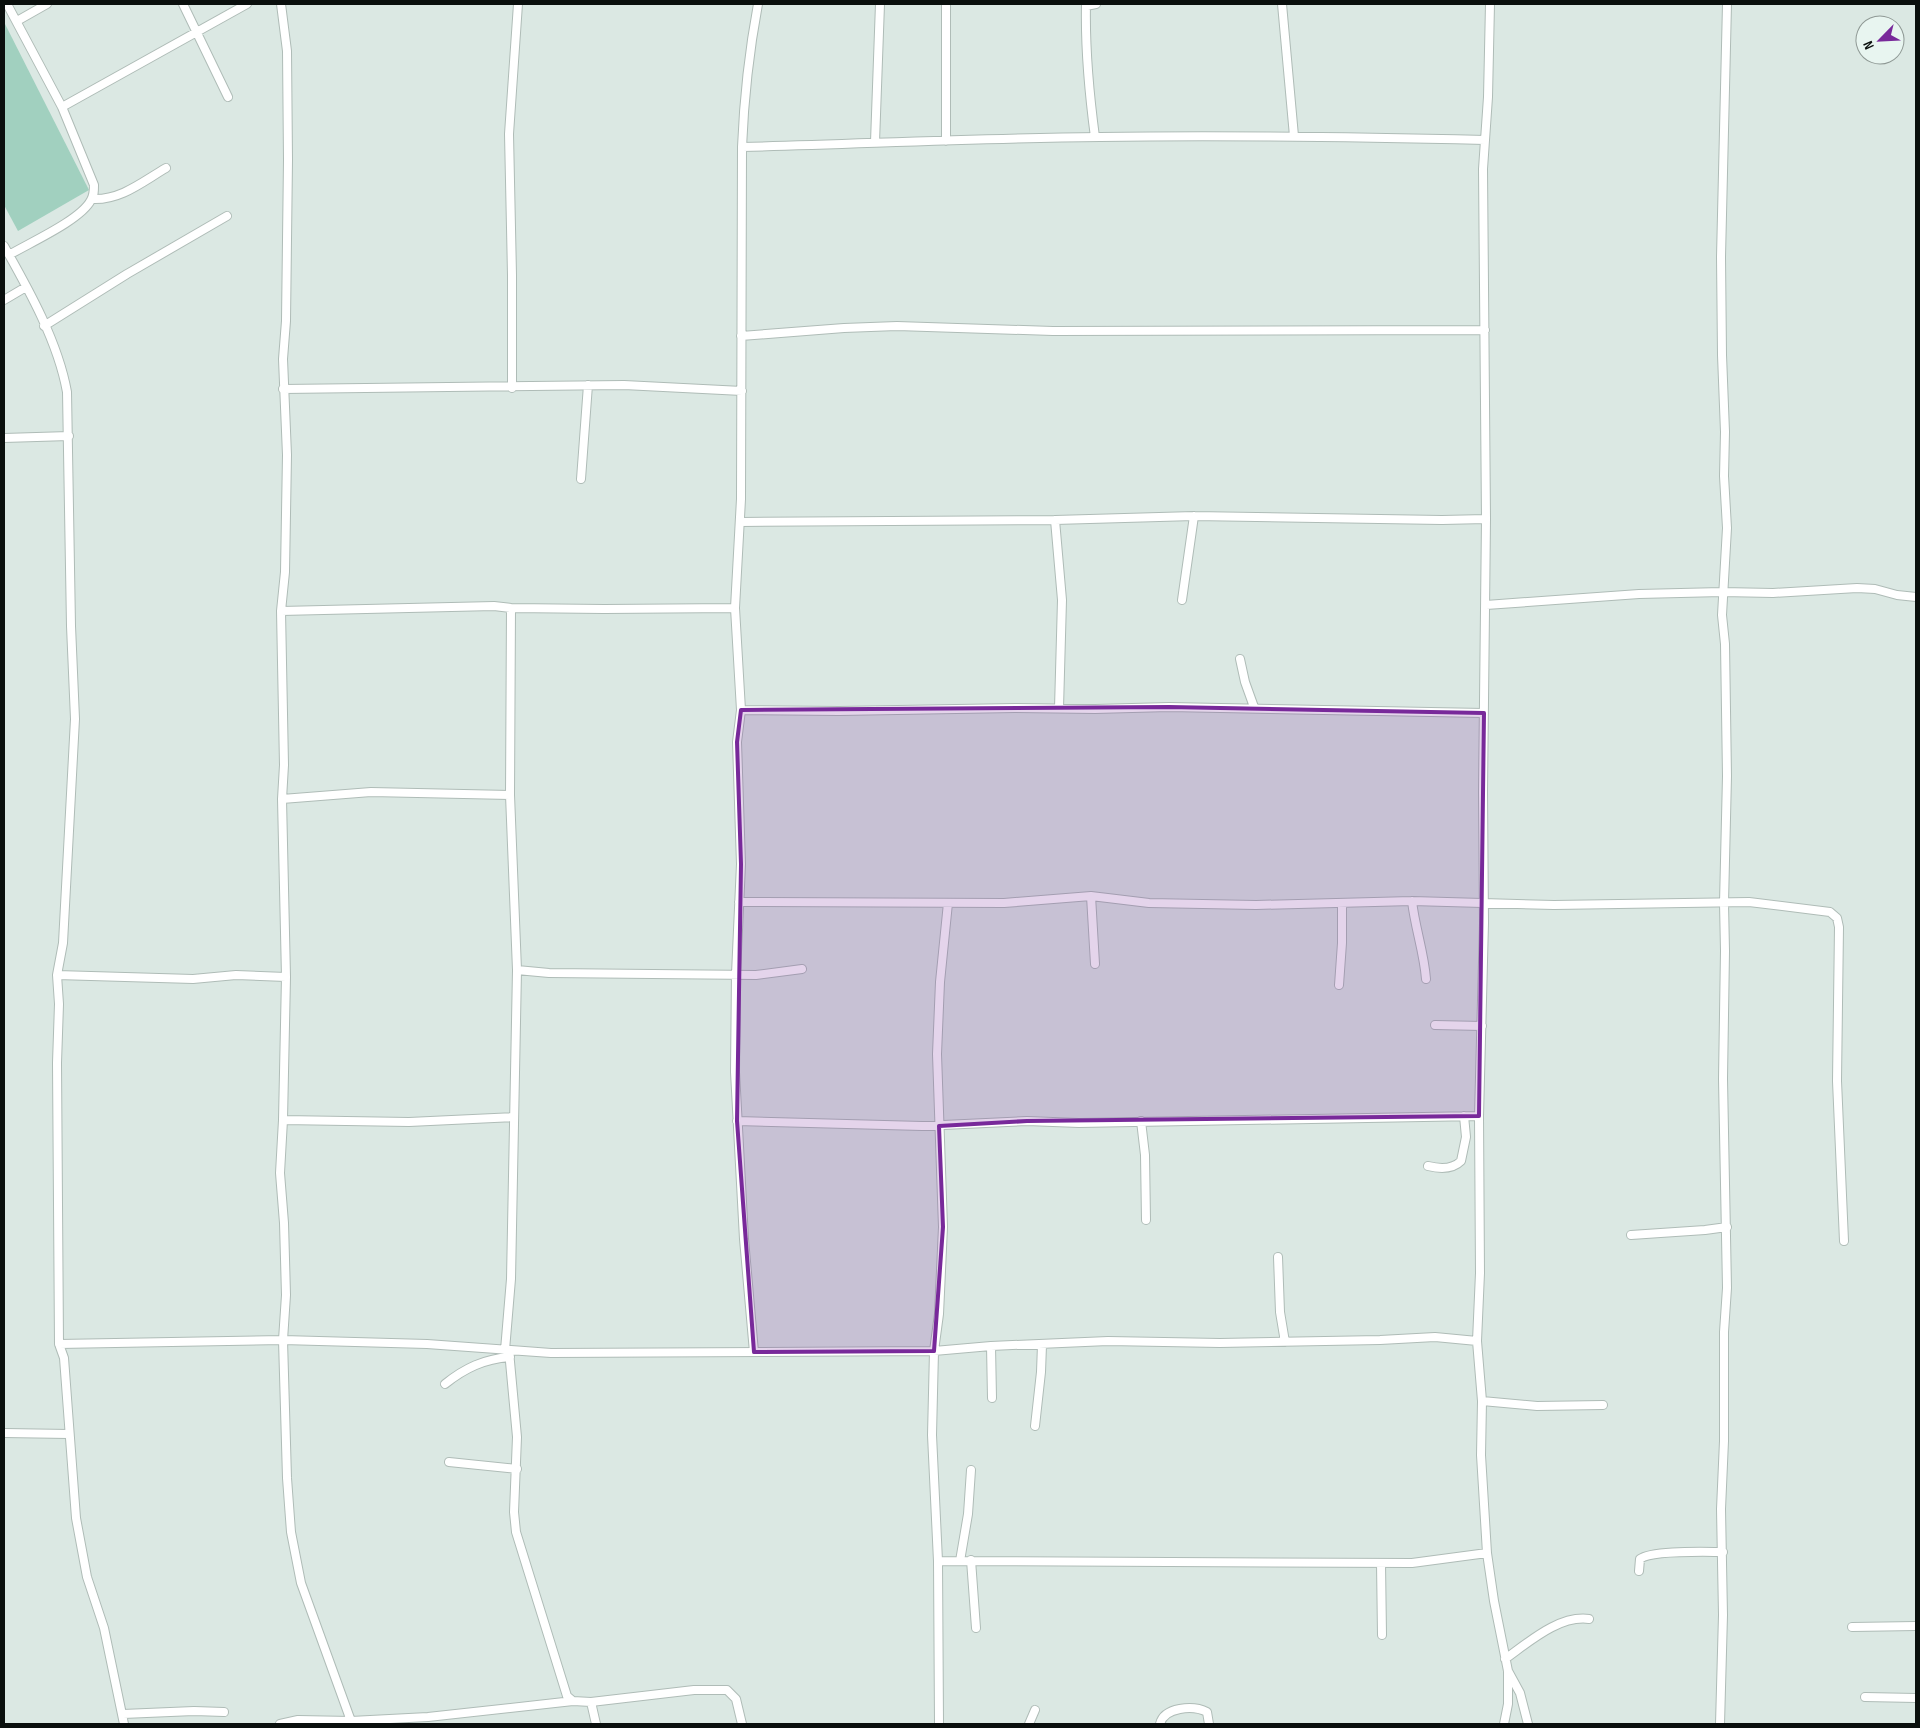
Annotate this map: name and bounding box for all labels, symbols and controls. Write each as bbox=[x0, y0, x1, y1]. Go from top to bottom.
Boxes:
north arrow bbox=[1855, 15, 1905, 65]
text: N bbox=[1859, 38, 1878, 52]

